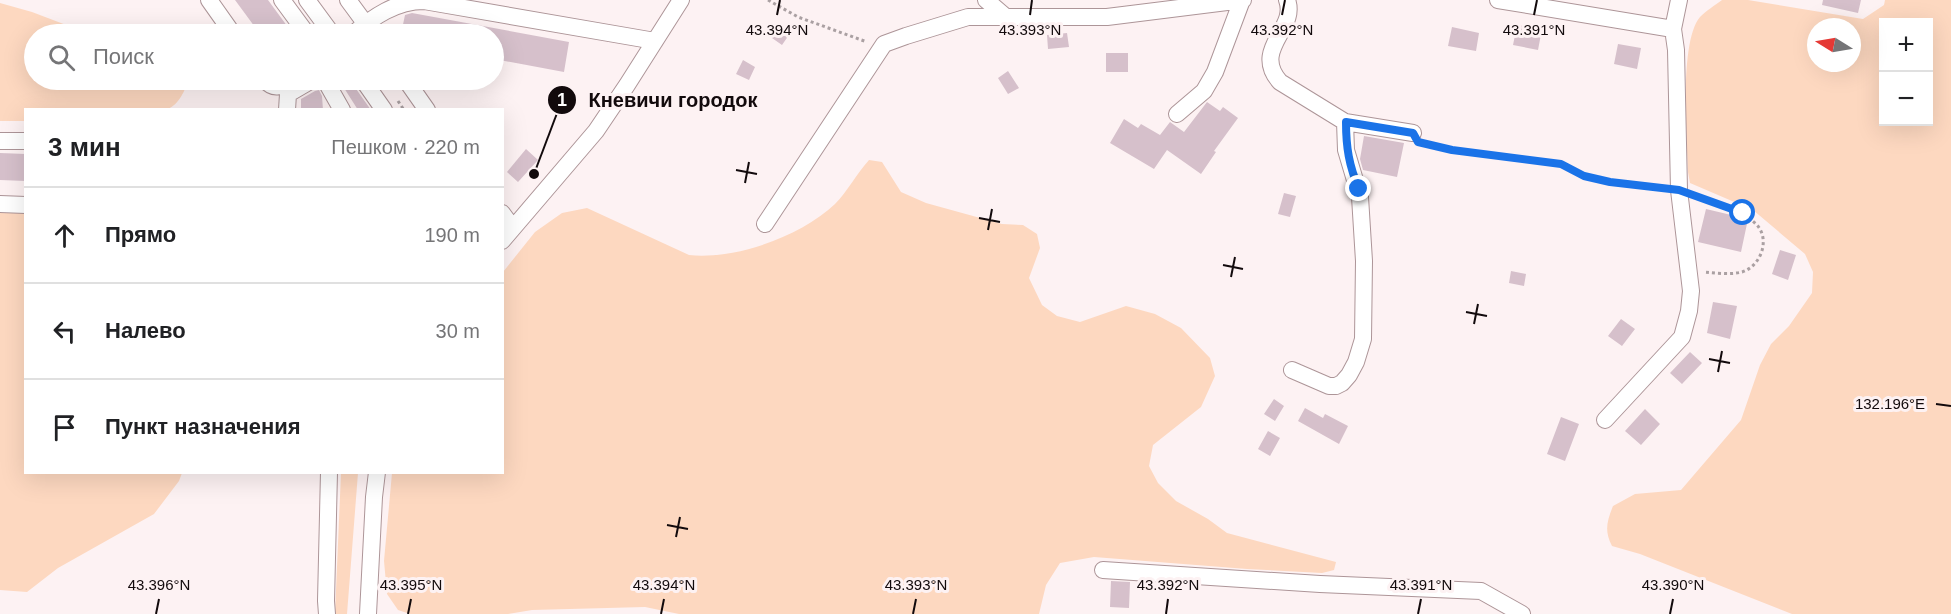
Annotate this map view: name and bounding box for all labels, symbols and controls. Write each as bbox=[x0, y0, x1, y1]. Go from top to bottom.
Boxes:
north arrow bbox=[1807, 18, 1861, 72]
map controls bbox=[1879, 18, 1933, 126]
button: + bbox=[1879, 18, 1933, 72]
text: 43.394°N bbox=[746, 21, 808, 38]
text: 43.393°N bbox=[999, 21, 1061, 38]
text: 43.392°N bbox=[1251, 21, 1313, 38]
text: 43.391°N bbox=[1503, 21, 1565, 38]
search box bbox=[24, 24, 504, 90]
icon: search bbox=[45, 41, 78, 74]
text: Поиск bbox=[93, 44, 154, 69]
button: − bbox=[1879, 72, 1933, 126]
callout: Кневичи городок bbox=[547, 81, 770, 119]
text: Кневичи городок bbox=[589, 89, 758, 111]
text: 1 bbox=[557, 90, 567, 110]
text: 3 мин bbox=[48, 132, 121, 162]
text: Пешком · 220 m bbox=[331, 136, 480, 158]
route end bbox=[1345, 175, 1371, 201]
route start bbox=[1729, 199, 1755, 225]
icon: ahead bbox=[48, 219, 81, 252]
text: Прямо bbox=[105, 222, 176, 247]
text: 190 m bbox=[424, 224, 480, 246]
icon: left bbox=[48, 315, 81, 348]
text: Налево bbox=[105, 318, 186, 343]
text: 30 m bbox=[436, 320, 480, 342]
text: 132.196°E bbox=[1855, 395, 1925, 412]
icon: arrive bbox=[48, 411, 81, 444]
text: Пункт назначения bbox=[105, 414, 301, 439]
text: 43.396°N bbox=[128, 576, 190, 593]
text: 43.395°N bbox=[380, 576, 442, 593]
text: 43.394°N bbox=[633, 576, 695, 593]
text: 43.393°N bbox=[885, 576, 947, 593]
text: 43.392°N bbox=[1137, 576, 1199, 593]
text: 43.391°N bbox=[1390, 576, 1452, 593]
text: 43.390°N bbox=[1642, 576, 1704, 593]

